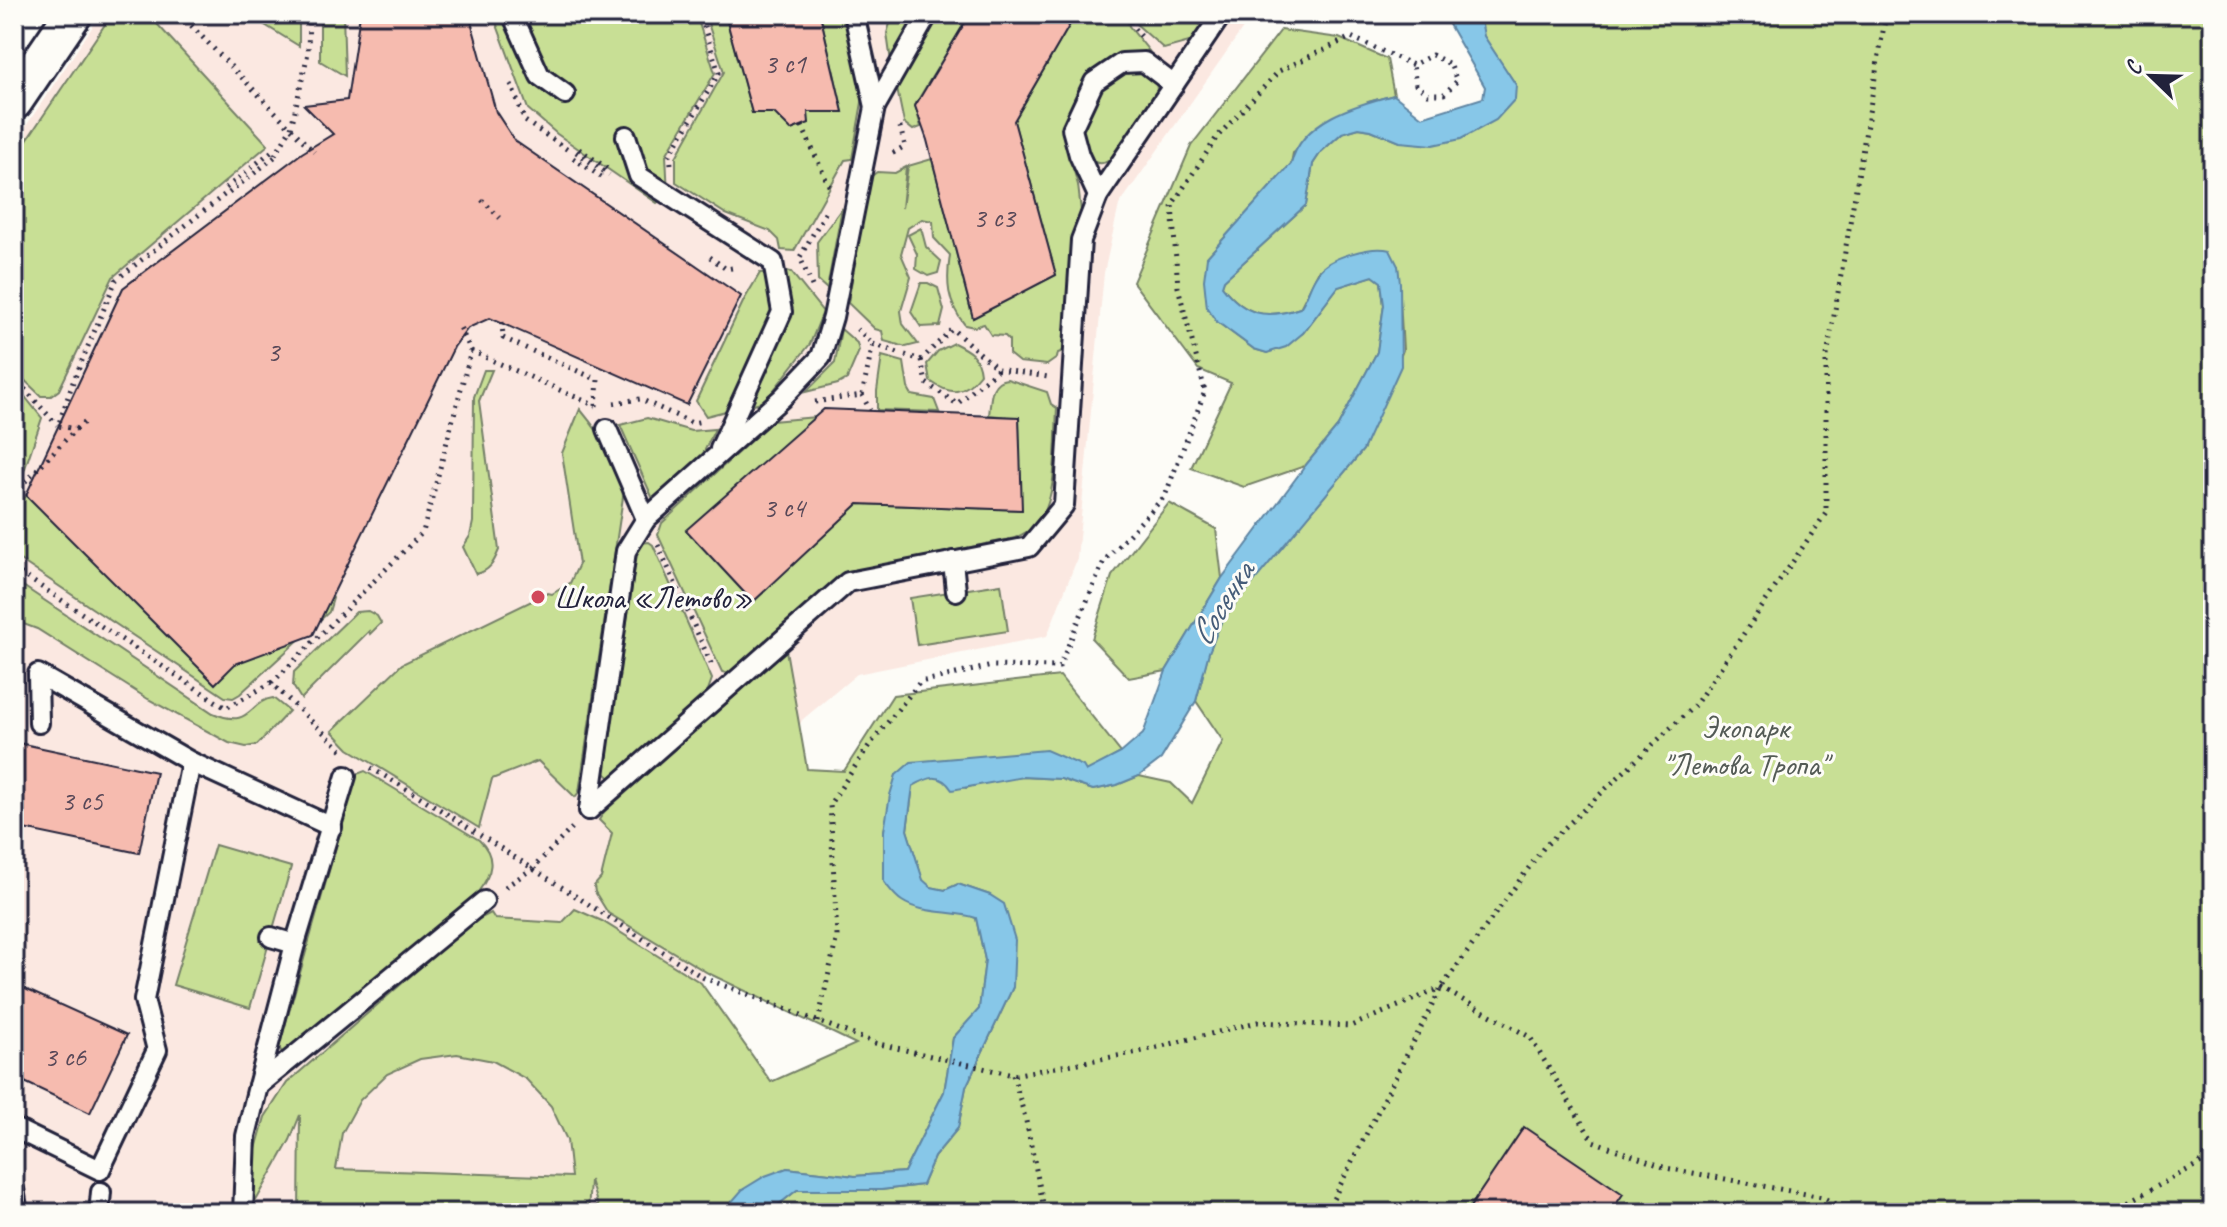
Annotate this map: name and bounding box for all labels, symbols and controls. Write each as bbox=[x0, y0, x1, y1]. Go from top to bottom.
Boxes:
north arrow bbox=[2111, 36, 2191, 116]
house number: 3 с1 bbox=[764, 46, 807, 81]
text: С bbox=[2119, 55, 2150, 79]
house number: 3 с3 bbox=[973, 200, 1017, 235]
house number: 3 bbox=[267, 334, 282, 369]
house number: 3 с4 bbox=[763, 490, 807, 525]
water label: Сосенка bbox=[1179, 550, 1266, 653]
place label: Школа «Летово» bbox=[554, 577, 753, 618]
marker: Школа «Летово» bbox=[529, 588, 547, 606]
park label: Экопарк "Летова Тропа" bbox=[1663, 707, 1834, 785]
house number: 3 с5 bbox=[61, 783, 104, 818]
house number: 3 с6 bbox=[44, 1039, 87, 1074]

